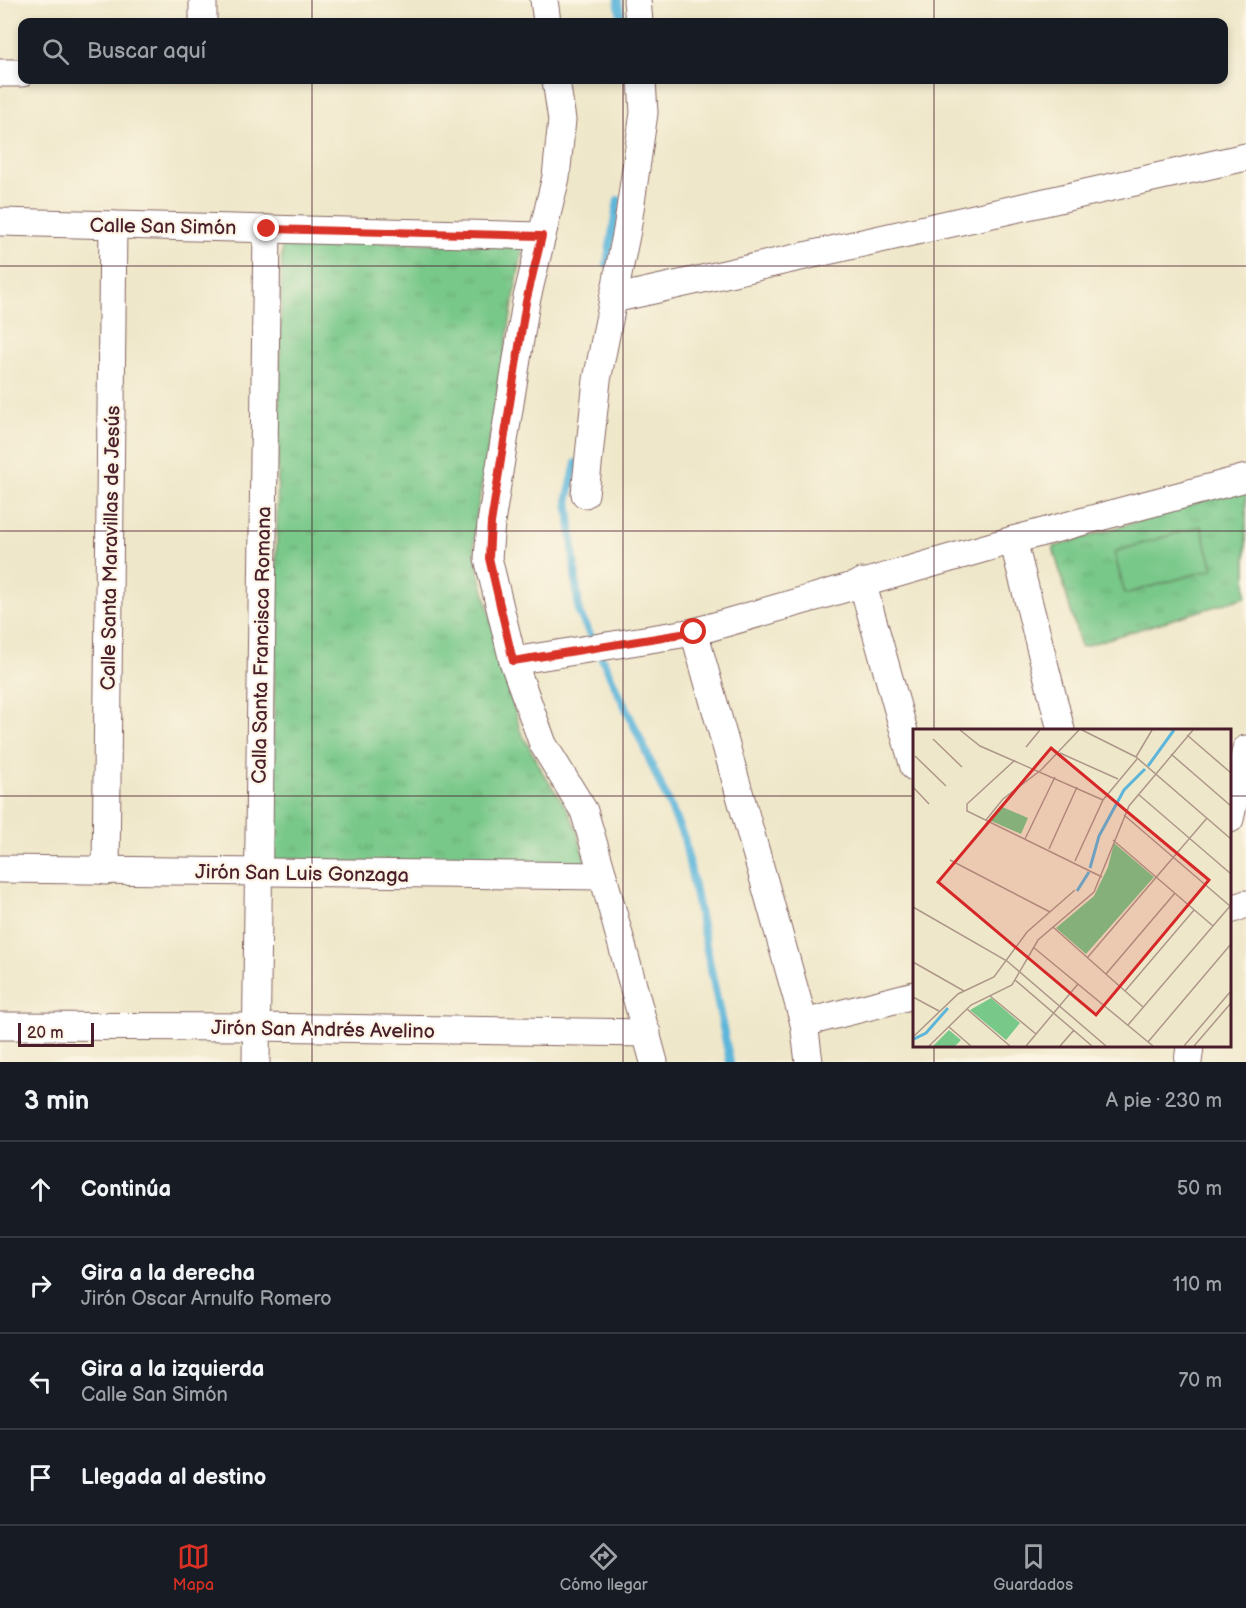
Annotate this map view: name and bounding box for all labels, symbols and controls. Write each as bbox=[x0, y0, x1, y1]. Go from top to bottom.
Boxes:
search box bbox=[18, 18, 1228, 84]
icon: search bbox=[39, 35, 72, 68]
text: Buscar aquí bbox=[87, 38, 206, 65]
street label: Calle San Simón bbox=[89, 214, 237, 240]
route end bbox=[253, 215, 279, 241]
street label: Calle Santa Maravillas de Jesús bbox=[97, 405, 125, 691]
street label: Calla Santa Francisca Romana bbox=[248, 506, 276, 784]
route start bbox=[680, 618, 706, 644]
inset map bbox=[913, 729, 1231, 1047]
street label: Jirón San Luis Gonzaga bbox=[195, 860, 409, 888]
street label: Jirón San Andrés Avelino bbox=[211, 1016, 435, 1044]
scale bar bbox=[18, 1020, 94, 1048]
text: 20 m bbox=[27, 1024, 63, 1043]
text: 3 min bbox=[24, 1086, 89, 1117]
text: A pie · 230 m bbox=[1106, 1089, 1222, 1113]
icon: ahead bbox=[24, 1173, 57, 1206]
text: Continúa bbox=[81, 1176, 171, 1203]
text: 50 m bbox=[1177, 1177, 1222, 1201]
text: Gira a la derecha bbox=[81, 1260, 255, 1287]
icon: right bbox=[24, 1269, 57, 1302]
text: 110 m bbox=[1173, 1273, 1222, 1297]
text: Jirón Oscar Arnulfo Romero bbox=[81, 1287, 332, 1311]
text: Gira a la izquierda bbox=[81, 1356, 265, 1383]
icon: left bbox=[24, 1365, 57, 1398]
text: 70 m bbox=[1178, 1369, 1222, 1393]
text: Calle San Simón bbox=[81, 1383, 228, 1407]
icon: arrive bbox=[24, 1461, 57, 1494]
text: Llegada al destino bbox=[81, 1464, 266, 1491]
tab: Mapa bbox=[173, 1540, 214, 1595]
tab: Cómo llegar bbox=[560, 1540, 648, 1595]
tab: Guardados bbox=[993, 1540, 1073, 1595]

